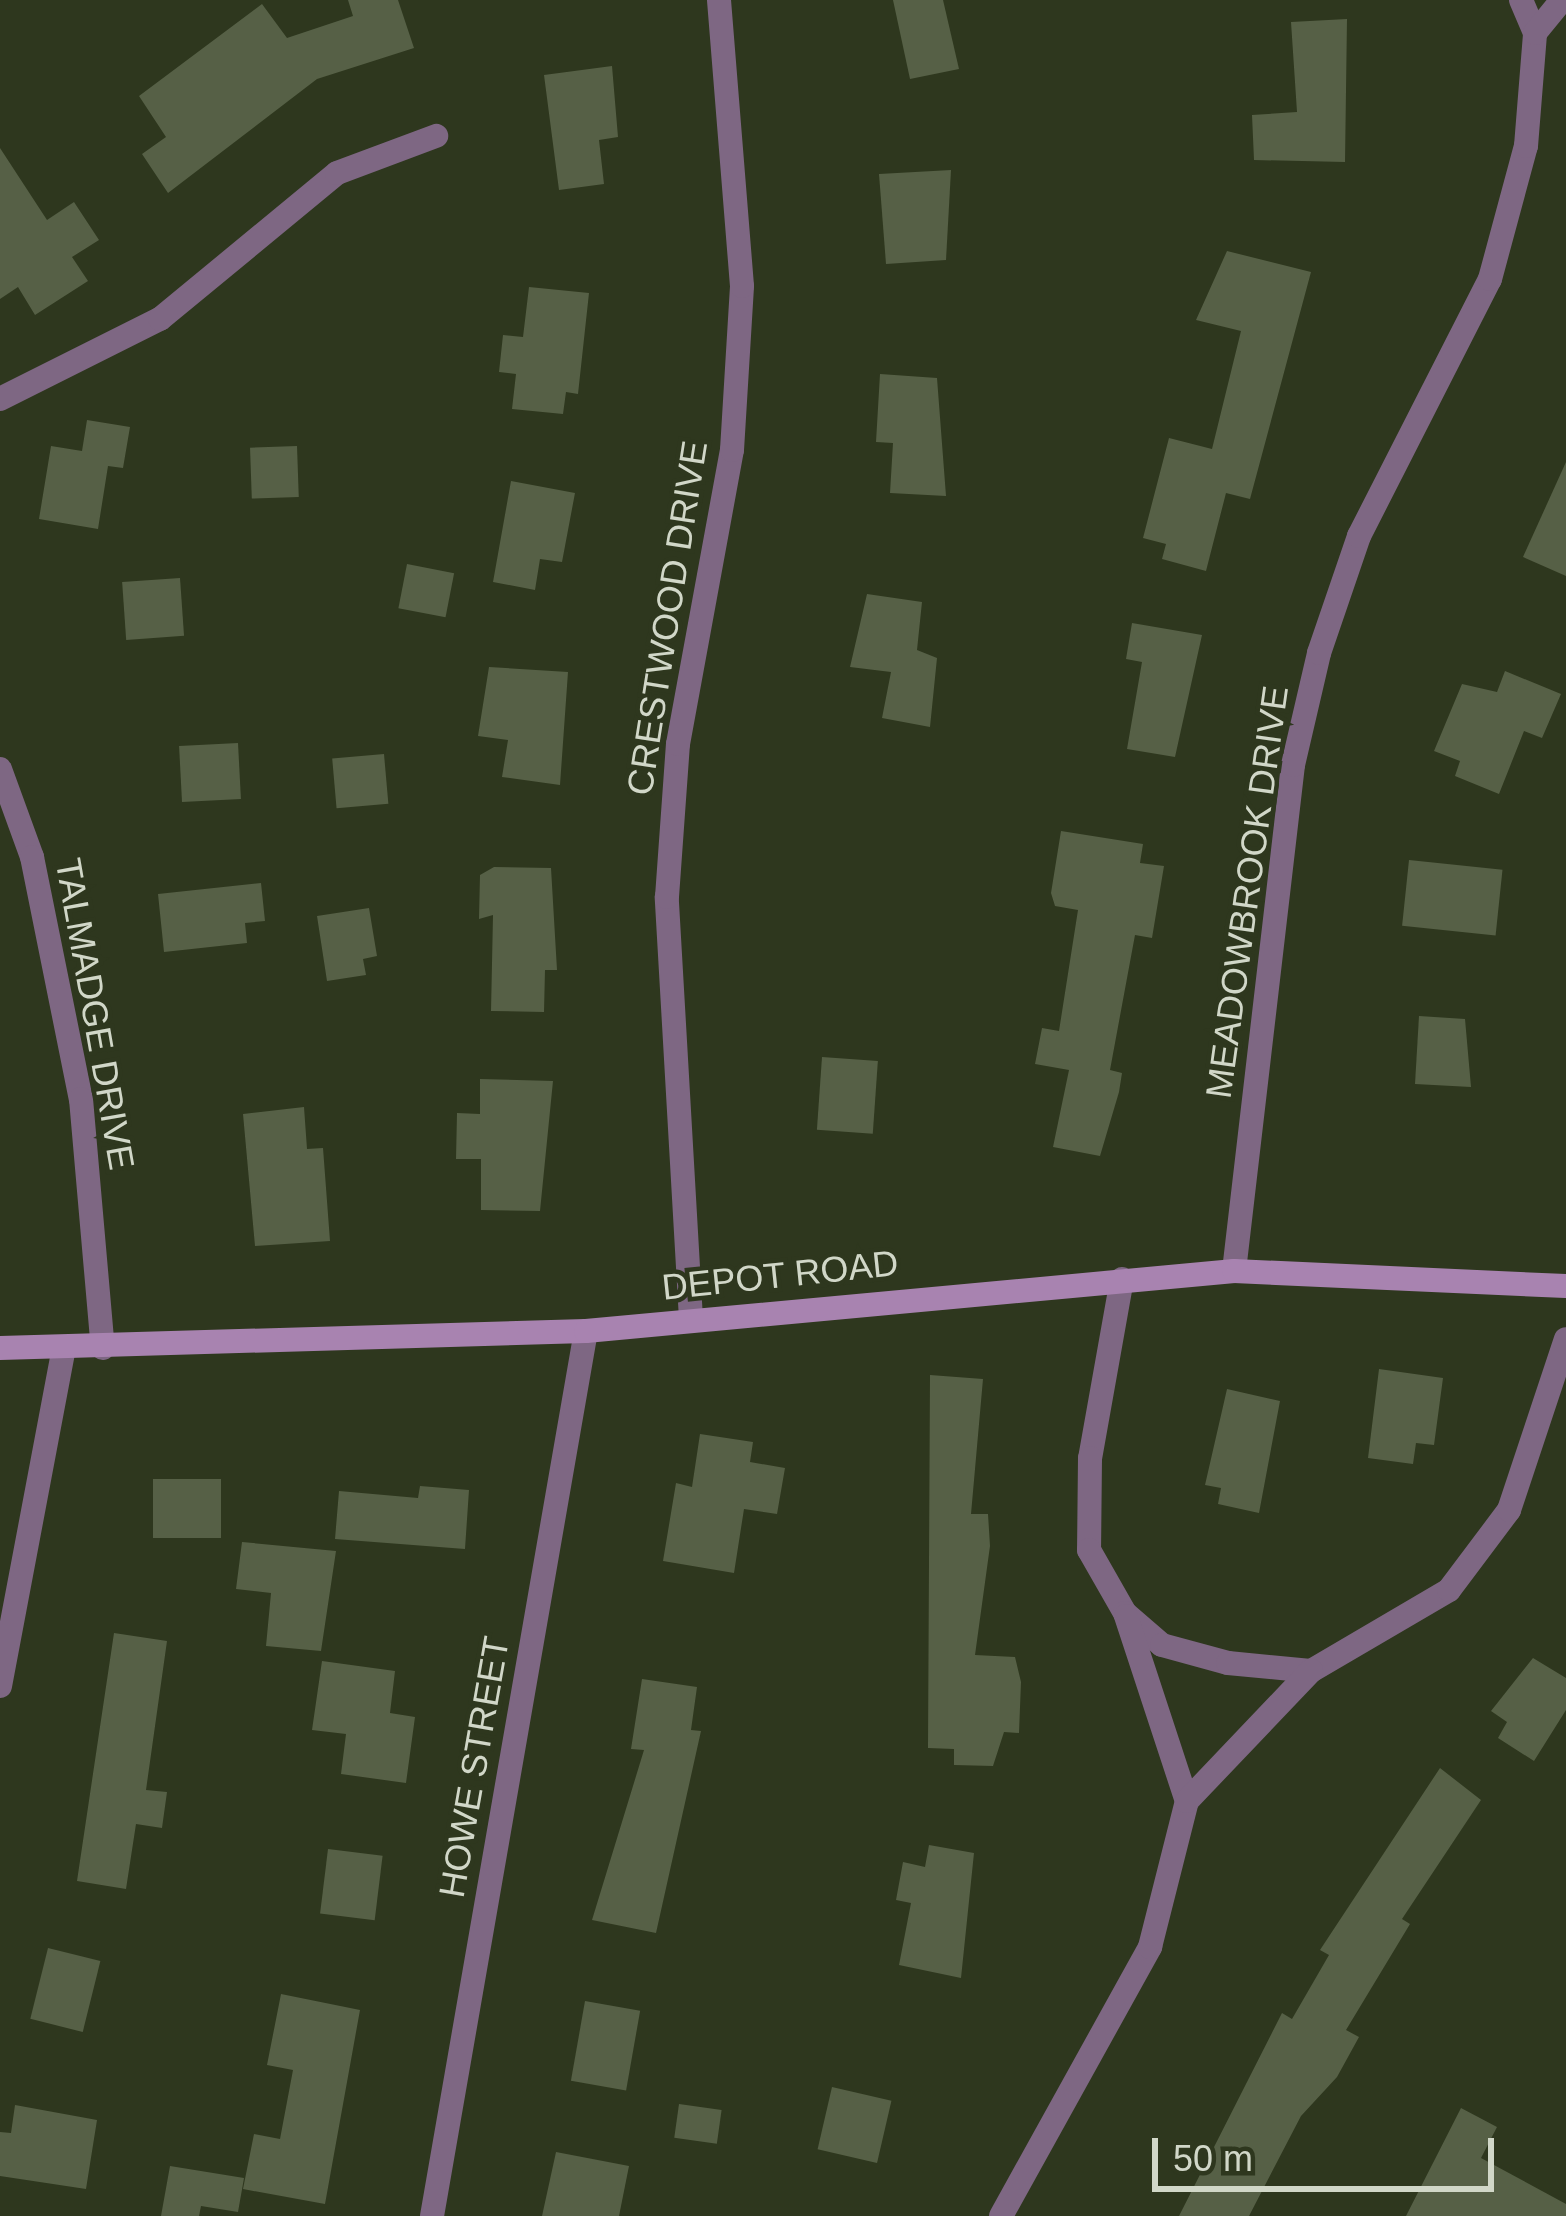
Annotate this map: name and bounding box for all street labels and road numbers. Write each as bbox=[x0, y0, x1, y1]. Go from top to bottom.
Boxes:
street label: CRESTWOOD DRIVE bbox=[618, 438, 716, 798]
street label: MEADOWBROOK DRIVE bbox=[1197, 683, 1297, 1101]
street label: TALMADGE DRIVE bbox=[46, 855, 144, 1173]
street label: DEPOT ROAD bbox=[659, 1241, 901, 1309]
street label: HOWE STREET bbox=[430, 1633, 518, 1901]

